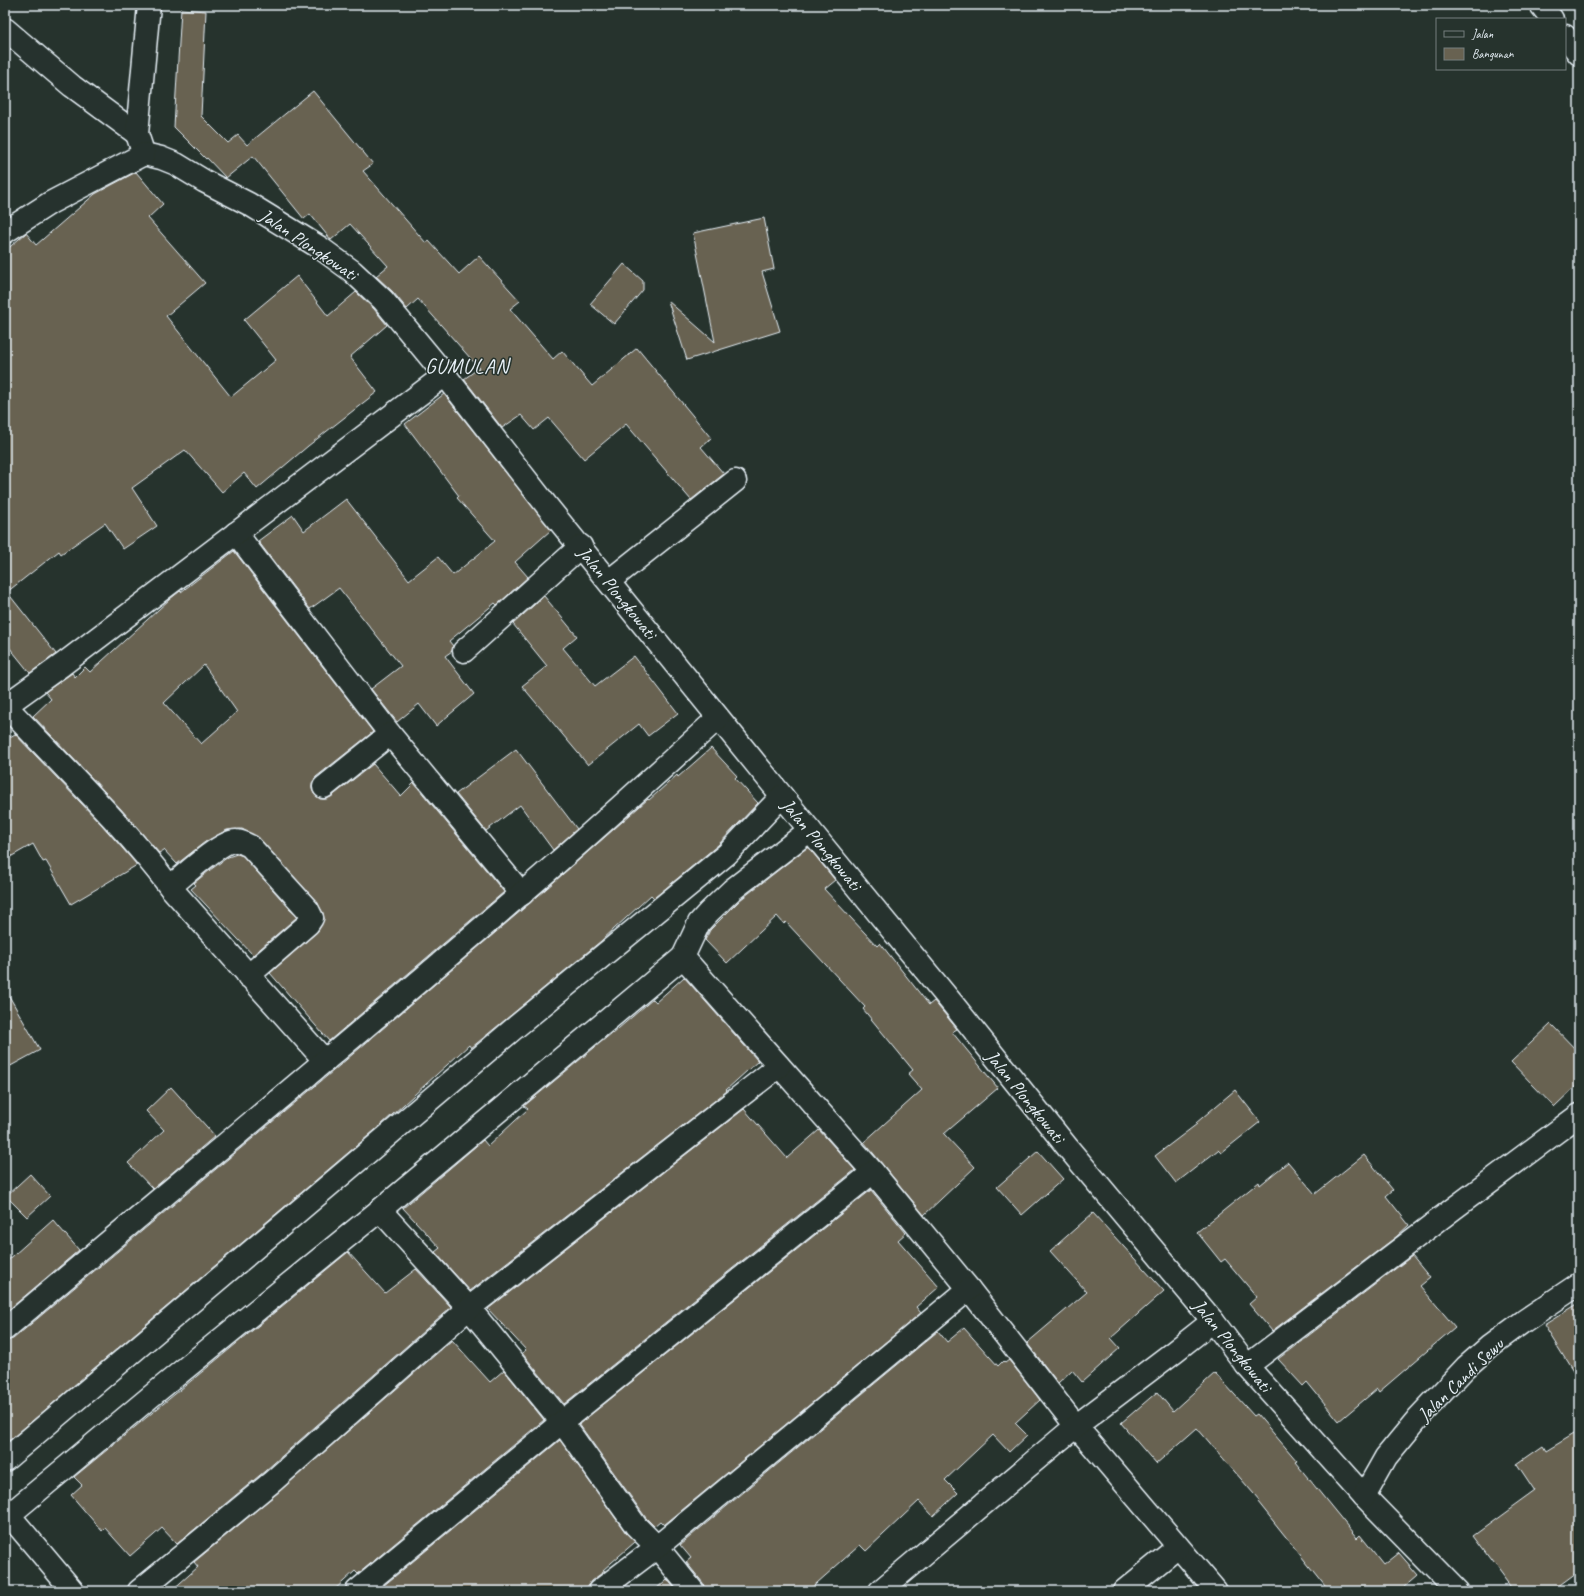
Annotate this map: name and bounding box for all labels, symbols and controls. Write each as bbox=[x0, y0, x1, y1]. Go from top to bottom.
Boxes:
legend bbox=[1436, 18, 1566, 70]
text: Jalan bbox=[1471, 26, 1494, 42]
text: Bangunan bbox=[1472, 46, 1514, 62]
street label: Jalan Plongkowati bbox=[254, 203, 364, 288]
district label: GUMULAN bbox=[425, 353, 511, 379]
street label: Jalan Plongkowati bbox=[572, 540, 664, 646]
street label: Jalan Plongkowati bbox=[775, 793, 868, 897]
street label: Jalan Plongkowati bbox=[980, 1044, 1072, 1150]
street label: Jalan Plongkowati bbox=[1187, 1293, 1279, 1399]
street label: Jalan Candi Sewu bbox=[1412, 1332, 1510, 1428]

